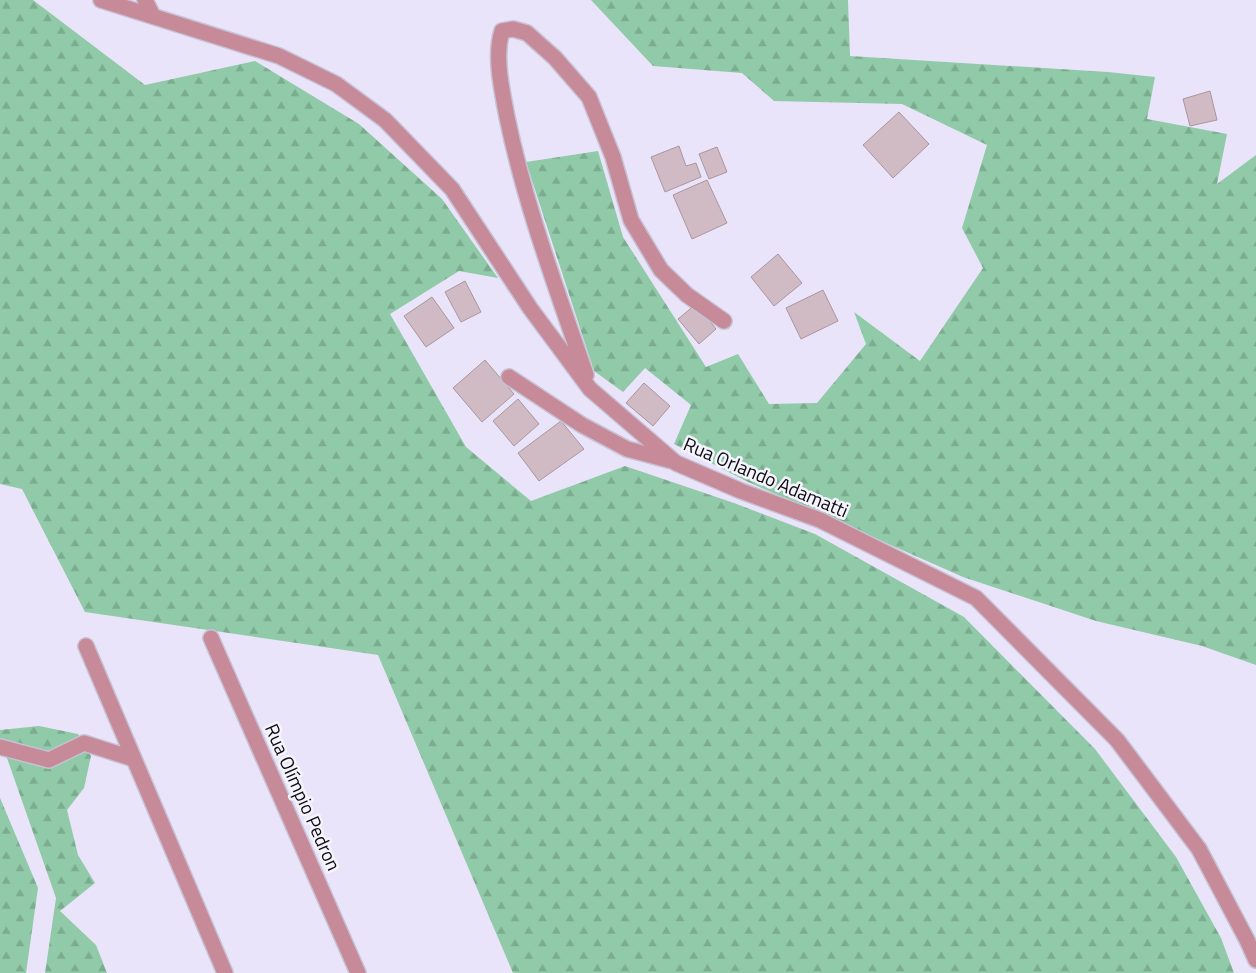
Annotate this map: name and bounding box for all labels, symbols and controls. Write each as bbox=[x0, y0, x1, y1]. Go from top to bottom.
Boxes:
street label: Rua Orlando Adamatti bbox=[679, 429, 853, 524]
street label: Rua Olímpio Pedron bbox=[258, 719, 349, 875]

